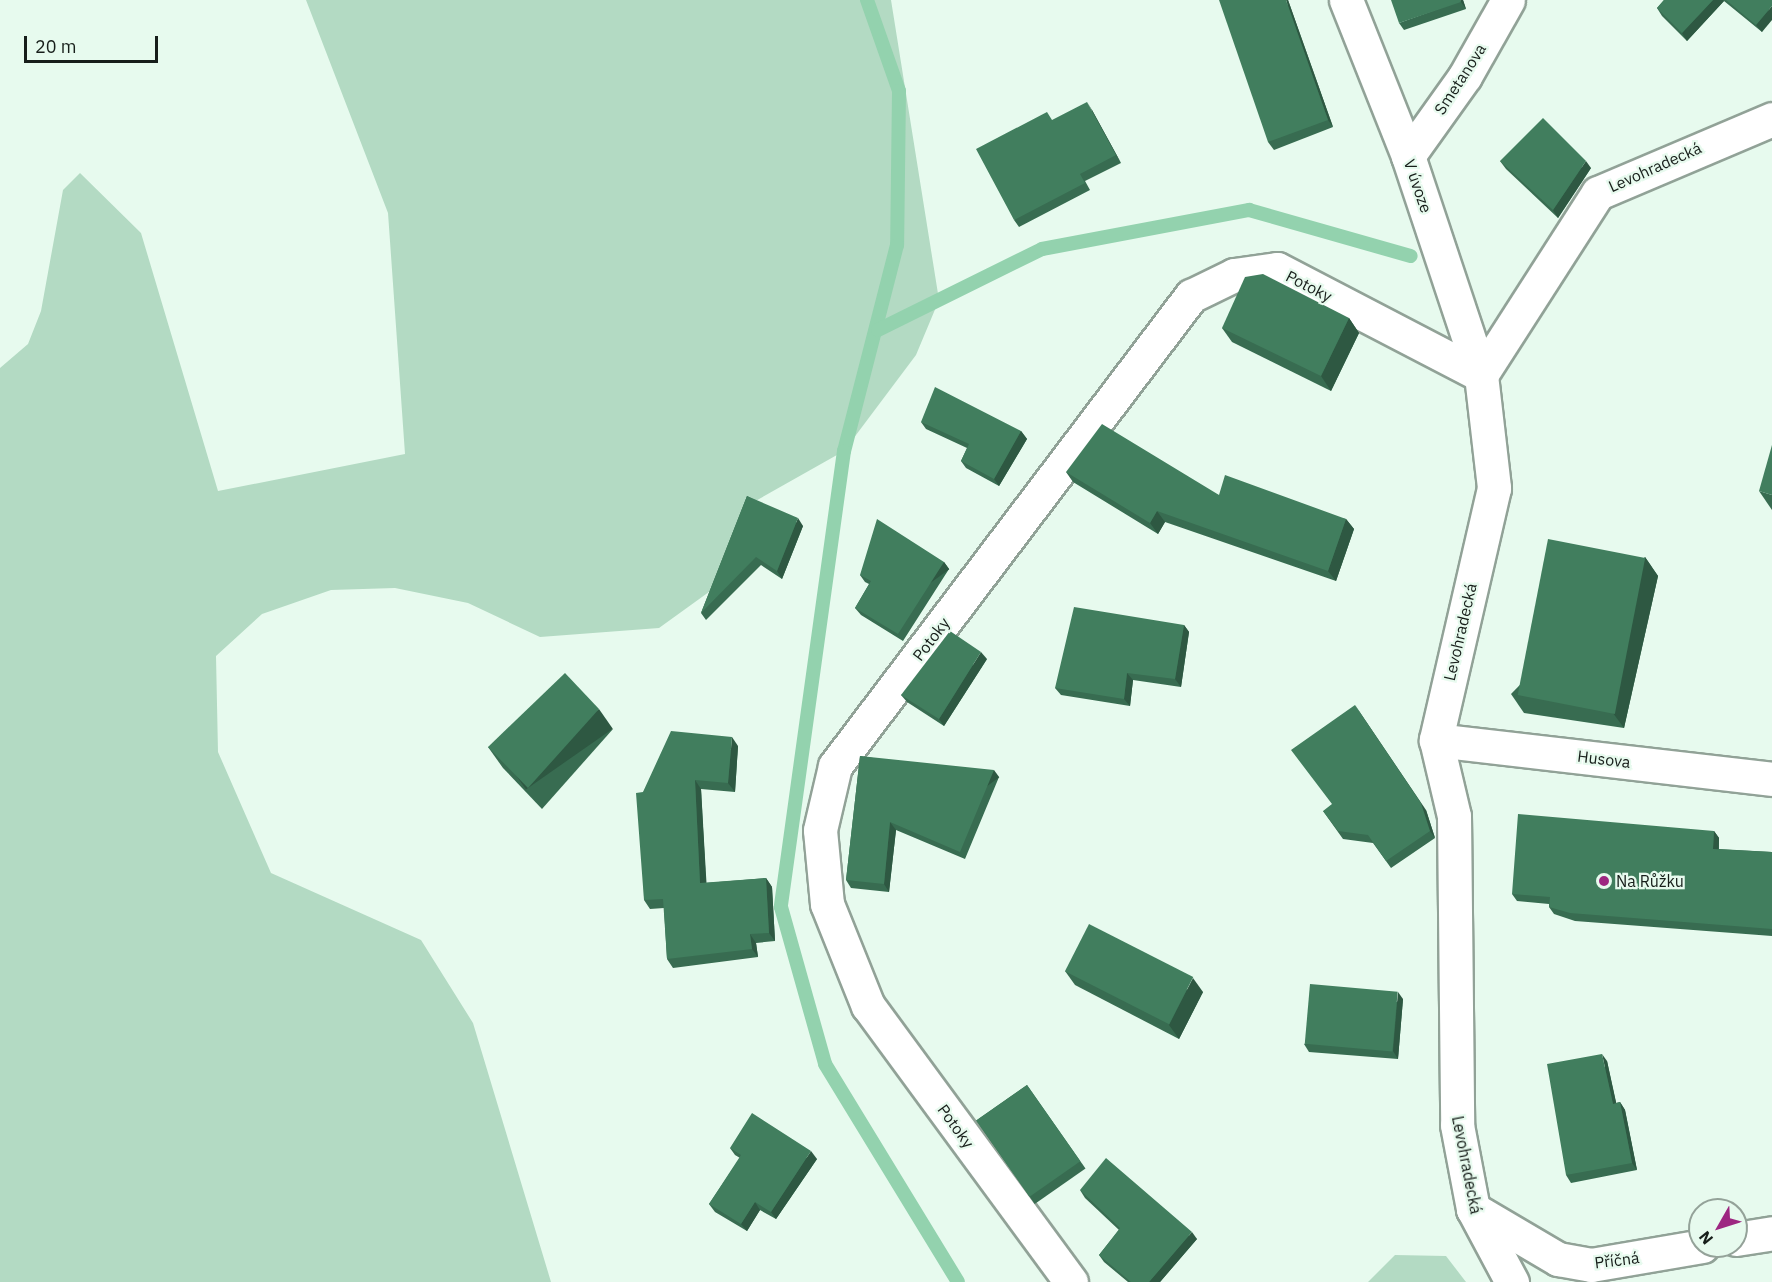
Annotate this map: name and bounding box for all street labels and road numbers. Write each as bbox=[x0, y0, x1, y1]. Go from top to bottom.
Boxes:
street label: Smetanova bbox=[1430, 40, 1490, 118]
street label: Levohradecká bbox=[1606, 138, 1704, 196]
street label: V úvoze bbox=[1400, 157, 1436, 215]
street label: Potoky bbox=[1283, 266, 1335, 306]
street label: Levohradecká bbox=[1439, 581, 1481, 683]
street label: Potoky bbox=[909, 614, 953, 664]
street label: Husova bbox=[1576, 746, 1632, 772]
street label: Potoky bbox=[934, 1100, 978, 1152]
street label: Levohradecká bbox=[1448, 1114, 1486, 1216]
street label: Příčná bbox=[1593, 1248, 1641, 1272]

